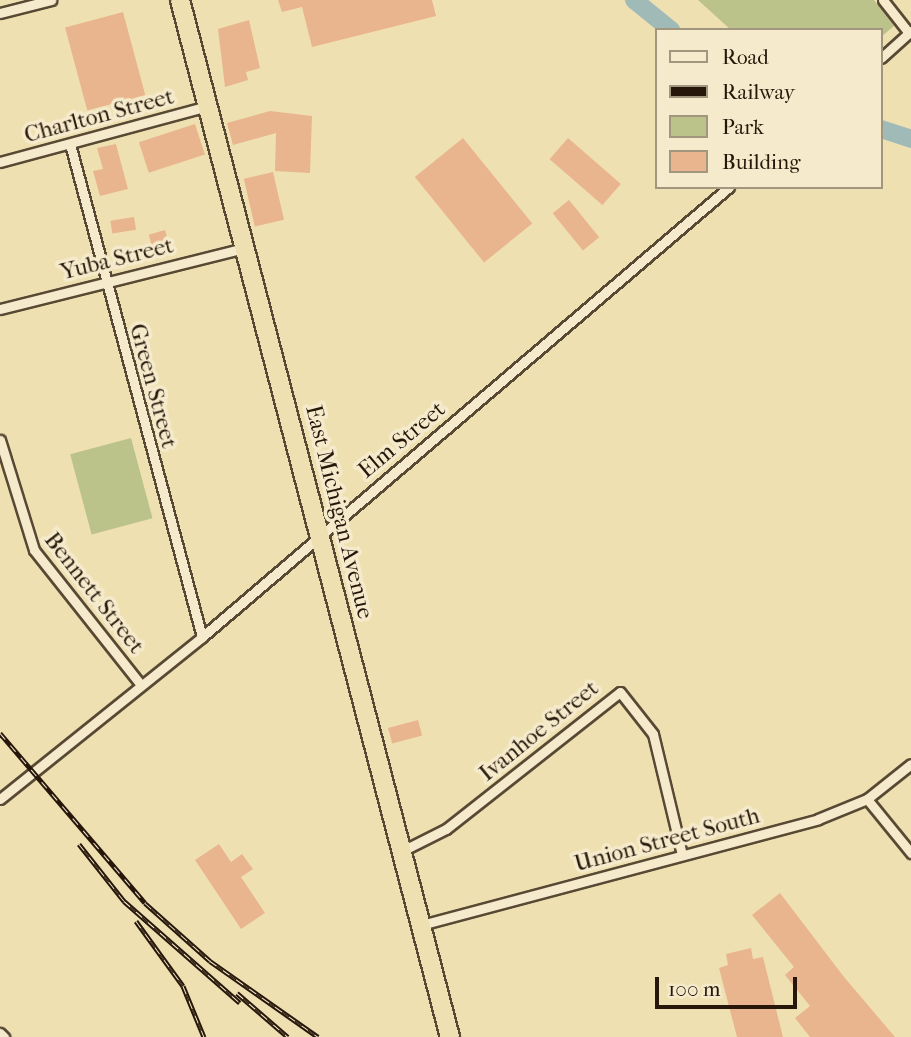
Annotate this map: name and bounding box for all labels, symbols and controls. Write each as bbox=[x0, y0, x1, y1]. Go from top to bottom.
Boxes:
legend bbox=[656, 28, 883, 189]
text: Road bbox=[722, 45, 769, 69]
text: Railway bbox=[722, 80, 795, 104]
street label: Charlton Street bbox=[21, 83, 177, 149]
text: Park bbox=[722, 115, 764, 139]
text: Building bbox=[722, 150, 800, 174]
street label: Yuba Street bbox=[58, 232, 176, 286]
street label: Green Street bbox=[123, 321, 183, 451]
street label: Elm Street bbox=[353, 396, 451, 484]
street label: East Michigan Avenue bbox=[299, 402, 379, 622]
street label: Bennett Street bbox=[38, 527, 150, 659]
street label: Ivanhoe Street bbox=[474, 675, 604, 787]
street label: Union Street South bbox=[571, 802, 763, 878]
scale bar bbox=[659, 964, 801, 1008]
text: 100 m bbox=[668, 977, 721, 1001]

